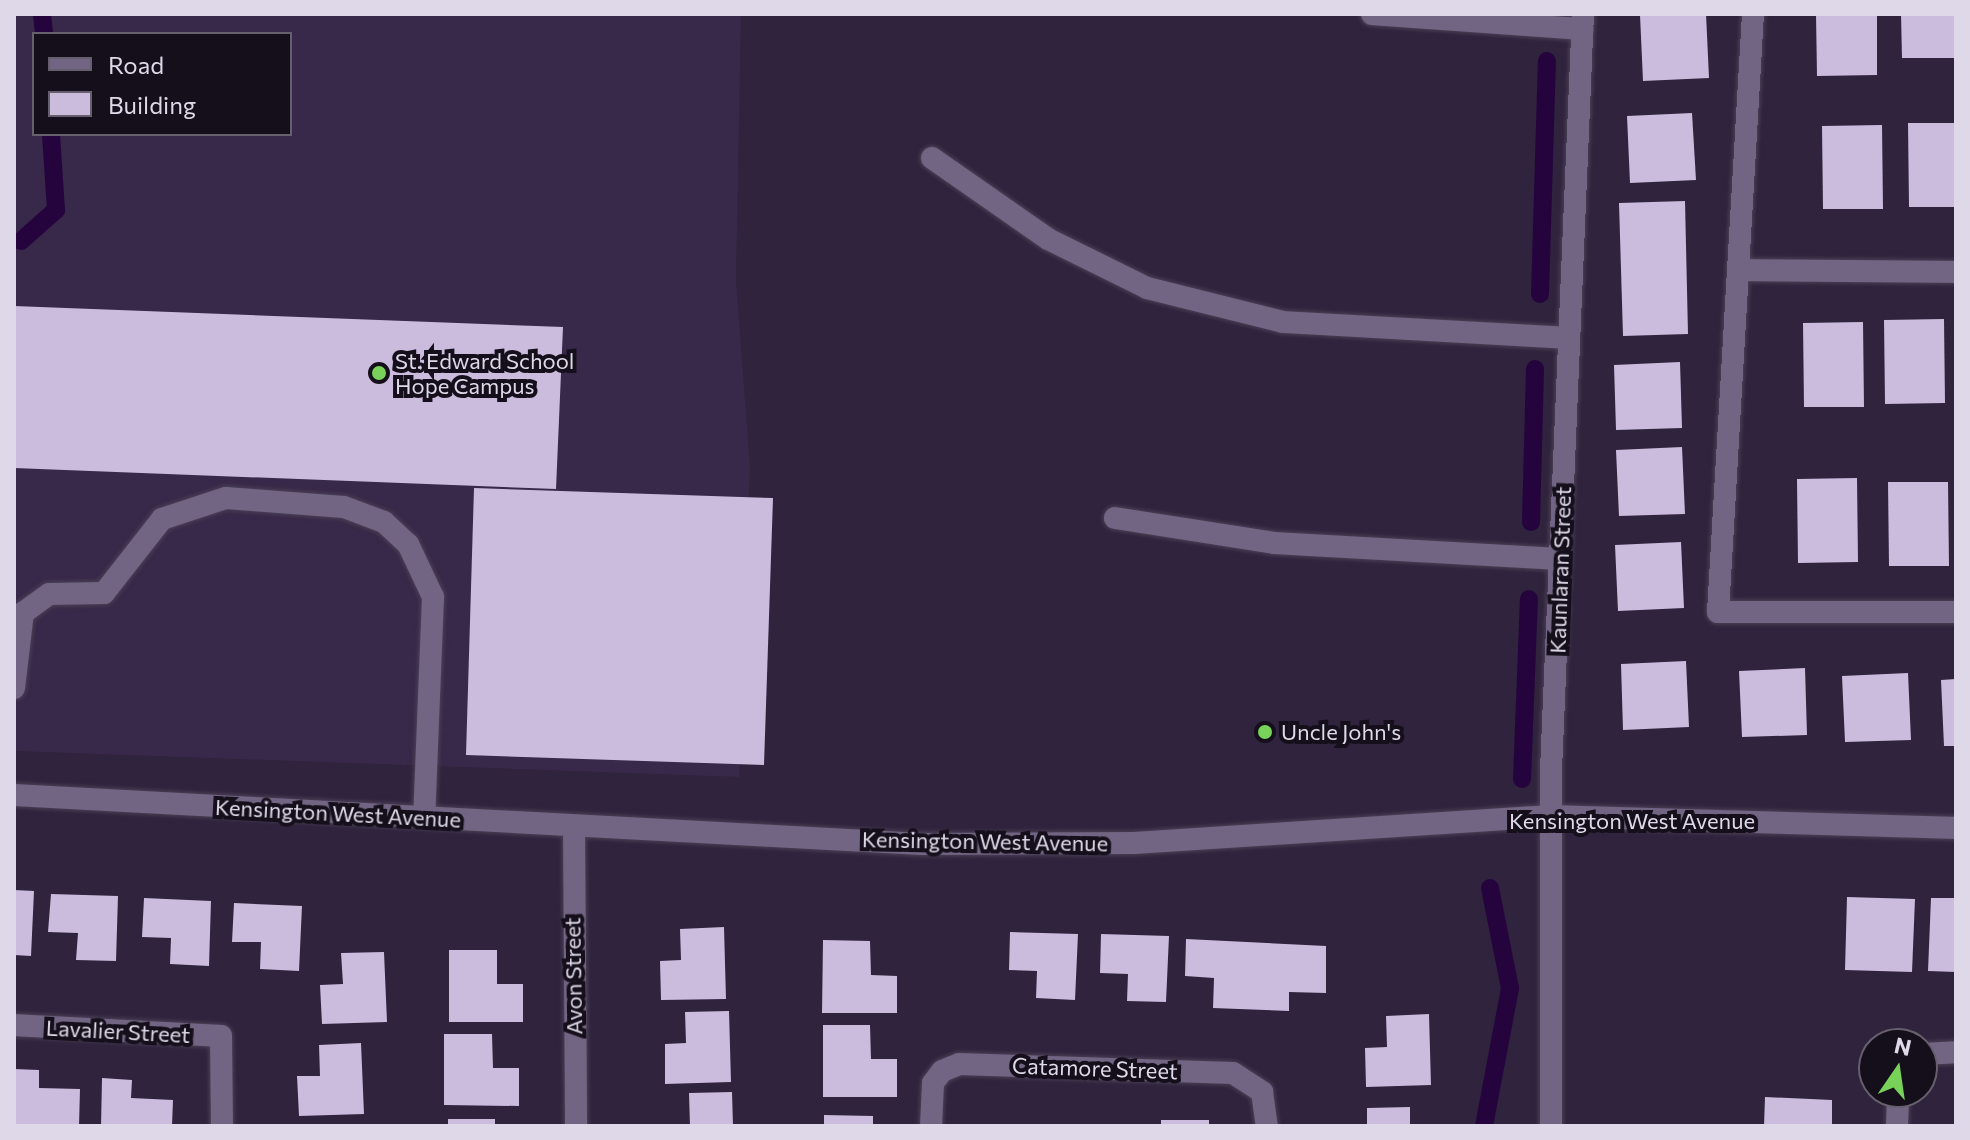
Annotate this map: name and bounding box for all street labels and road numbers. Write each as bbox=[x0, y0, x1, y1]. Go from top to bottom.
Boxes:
street label: Kaunlaran Street bbox=[1544, 486, 1576, 654]
street label: Kensington West Avenue bbox=[214, 793, 462, 833]
street label: Kensington West Avenue bbox=[1509, 808, 1755, 834]
street label: Kensington West Avenue bbox=[862, 826, 1108, 856]
street label: Avon Street bbox=[559, 917, 587, 1035]
street label: Lavalier Street bbox=[45, 1014, 191, 1048]
street label: Catamore Street bbox=[1012, 1052, 1178, 1084]

